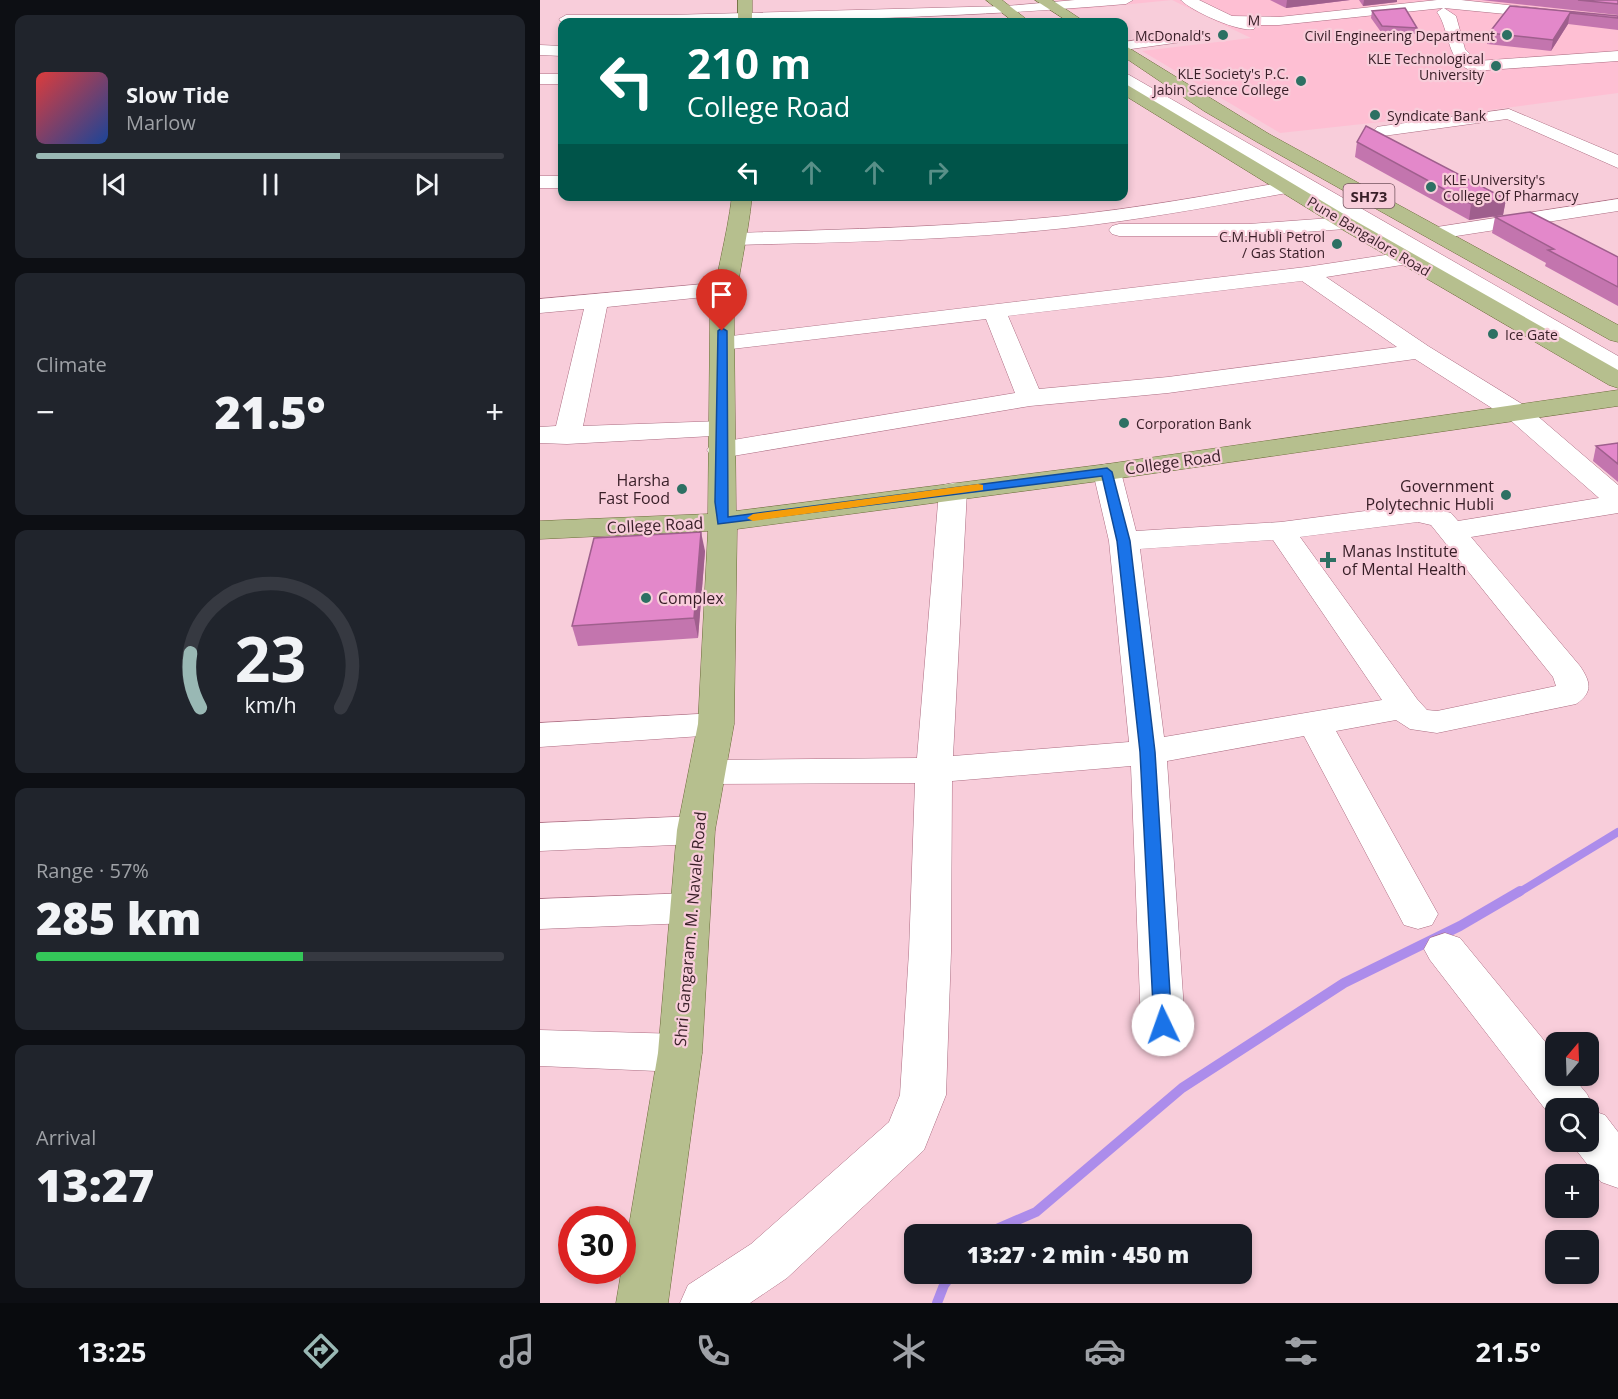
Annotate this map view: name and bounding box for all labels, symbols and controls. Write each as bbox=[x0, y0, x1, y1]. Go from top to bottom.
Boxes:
street label: M bbox=[1247, 10, 1261, 30]
place label: McDonald's bbox=[1135, 26, 1211, 45]
place label: Civil Engineering Department bbox=[1305, 26, 1495, 45]
marker: McDonald's bbox=[1216, 28, 1230, 42]
marker: Civil Engineering Department bbox=[1500, 28, 1514, 42]
text: 210 m bbox=[687, 34, 811, 91]
icon: left bbox=[588, 42, 666, 120]
place label: KLE Technological University bbox=[1368, 49, 1485, 84]
marker: KLE Technological University bbox=[1489, 59, 1503, 73]
place label: KLE Society's P.C. Jabin Science College bbox=[1151, 64, 1289, 99]
marker: KLE Society's P.C. Jabin Science College bbox=[1294, 74, 1308, 88]
text: Slow Tide bbox=[126, 79, 229, 109]
text: College Road bbox=[687, 88, 850, 125]
place label: Syndicate Bank bbox=[1387, 106, 1487, 125]
marker: Syndicate Bank bbox=[1368, 108, 1382, 122]
text: Marlow bbox=[126, 109, 196, 136]
icon: left bbox=[732, 156, 765, 189]
icon: ahead bbox=[795, 156, 828, 189]
icon: ahead bbox=[858, 156, 891, 189]
icon: right bbox=[921, 156, 954, 189]
icon: previous bbox=[98, 168, 131, 201]
icon: pause bbox=[254, 168, 287, 201]
icon: next bbox=[410, 168, 443, 201]
place label: KLE University's College Of Pharmacy bbox=[1443, 170, 1579, 205]
marker: KLE University's College Of Pharmacy bbox=[1424, 180, 1438, 194]
road number: SH73 bbox=[1344, 184, 1394, 208]
street label: Pune Bangalore Road bbox=[1304, 192, 1434, 280]
place label: C.M.Hubli Petrol / Gas Station bbox=[1219, 227, 1325, 262]
marker: C.M.Hubli Petrol / Gas Station bbox=[1330, 237, 1344, 251]
pin bbox=[696, 269, 747, 331]
icon: arrive bbox=[705, 278, 738, 311]
place label: Ice Gate bbox=[1505, 325, 1558, 344]
marker: Ice Gate bbox=[1486, 327, 1500, 341]
text: Climate bbox=[36, 351, 107, 378]
text: 21.5° bbox=[214, 381, 326, 442]
text: − bbox=[36, 389, 55, 434]
text: + bbox=[485, 389, 504, 434]
place label: Corporation Bank bbox=[1136, 414, 1252, 433]
marker: Corporation Bank bbox=[1117, 416, 1131, 430]
street label: College Road bbox=[1124, 444, 1222, 480]
place label: Harsha Fast Food bbox=[598, 469, 670, 509]
place label: Government Polytechnic Hubli bbox=[1365, 475, 1494, 515]
marker: Harsha Fast Food bbox=[675, 482, 689, 496]
marker: Government Polytechnic Hubli bbox=[1499, 488, 1513, 502]
street label: College Road bbox=[606, 511, 704, 539]
place label: Manas Institute of Mental Health bbox=[1342, 540, 1466, 580]
marker: Manas Institute of Mental Health bbox=[1319, 551, 1337, 569]
place label: Complex bbox=[658, 587, 724, 609]
marker: Complex bbox=[639, 591, 653, 605]
text: 23 bbox=[234, 616, 306, 701]
text: km/h bbox=[244, 691, 296, 720]
street label: Shri Gangaram. M. Navale Road bbox=[669, 811, 711, 1047]
text: Range · 57% bbox=[36, 857, 149, 884]
text: 285 km bbox=[36, 887, 201, 948]
position arrow bbox=[1131, 993, 1195, 1057]
north arrow bbox=[1545, 1032, 1599, 1086]
map controls bbox=[1545, 1032, 1599, 1284]
button: search bbox=[1545, 1098, 1599, 1152]
text: Arrival bbox=[36, 1124, 96, 1151]
text: 13:27 bbox=[36, 1154, 154, 1215]
button: + bbox=[1545, 1164, 1599, 1218]
speed limit sign: 30 bbox=[558, 1206, 636, 1284]
button: − bbox=[1545, 1230, 1599, 1284]
text: 13:27 · 2 min · 450 m bbox=[967, 1239, 1189, 1269]
icon: directions bbox=[300, 1330, 342, 1372]
icon: music bbox=[496, 1330, 538, 1372]
icon: phone bbox=[692, 1330, 734, 1372]
icon: climate bbox=[888, 1330, 930, 1372]
icon: car bbox=[1084, 1330, 1126, 1372]
icon: filters bbox=[1280, 1330, 1322, 1372]
text: 13:25 bbox=[77, 1333, 146, 1370]
text: 21.5° bbox=[1475, 1333, 1541, 1370]

